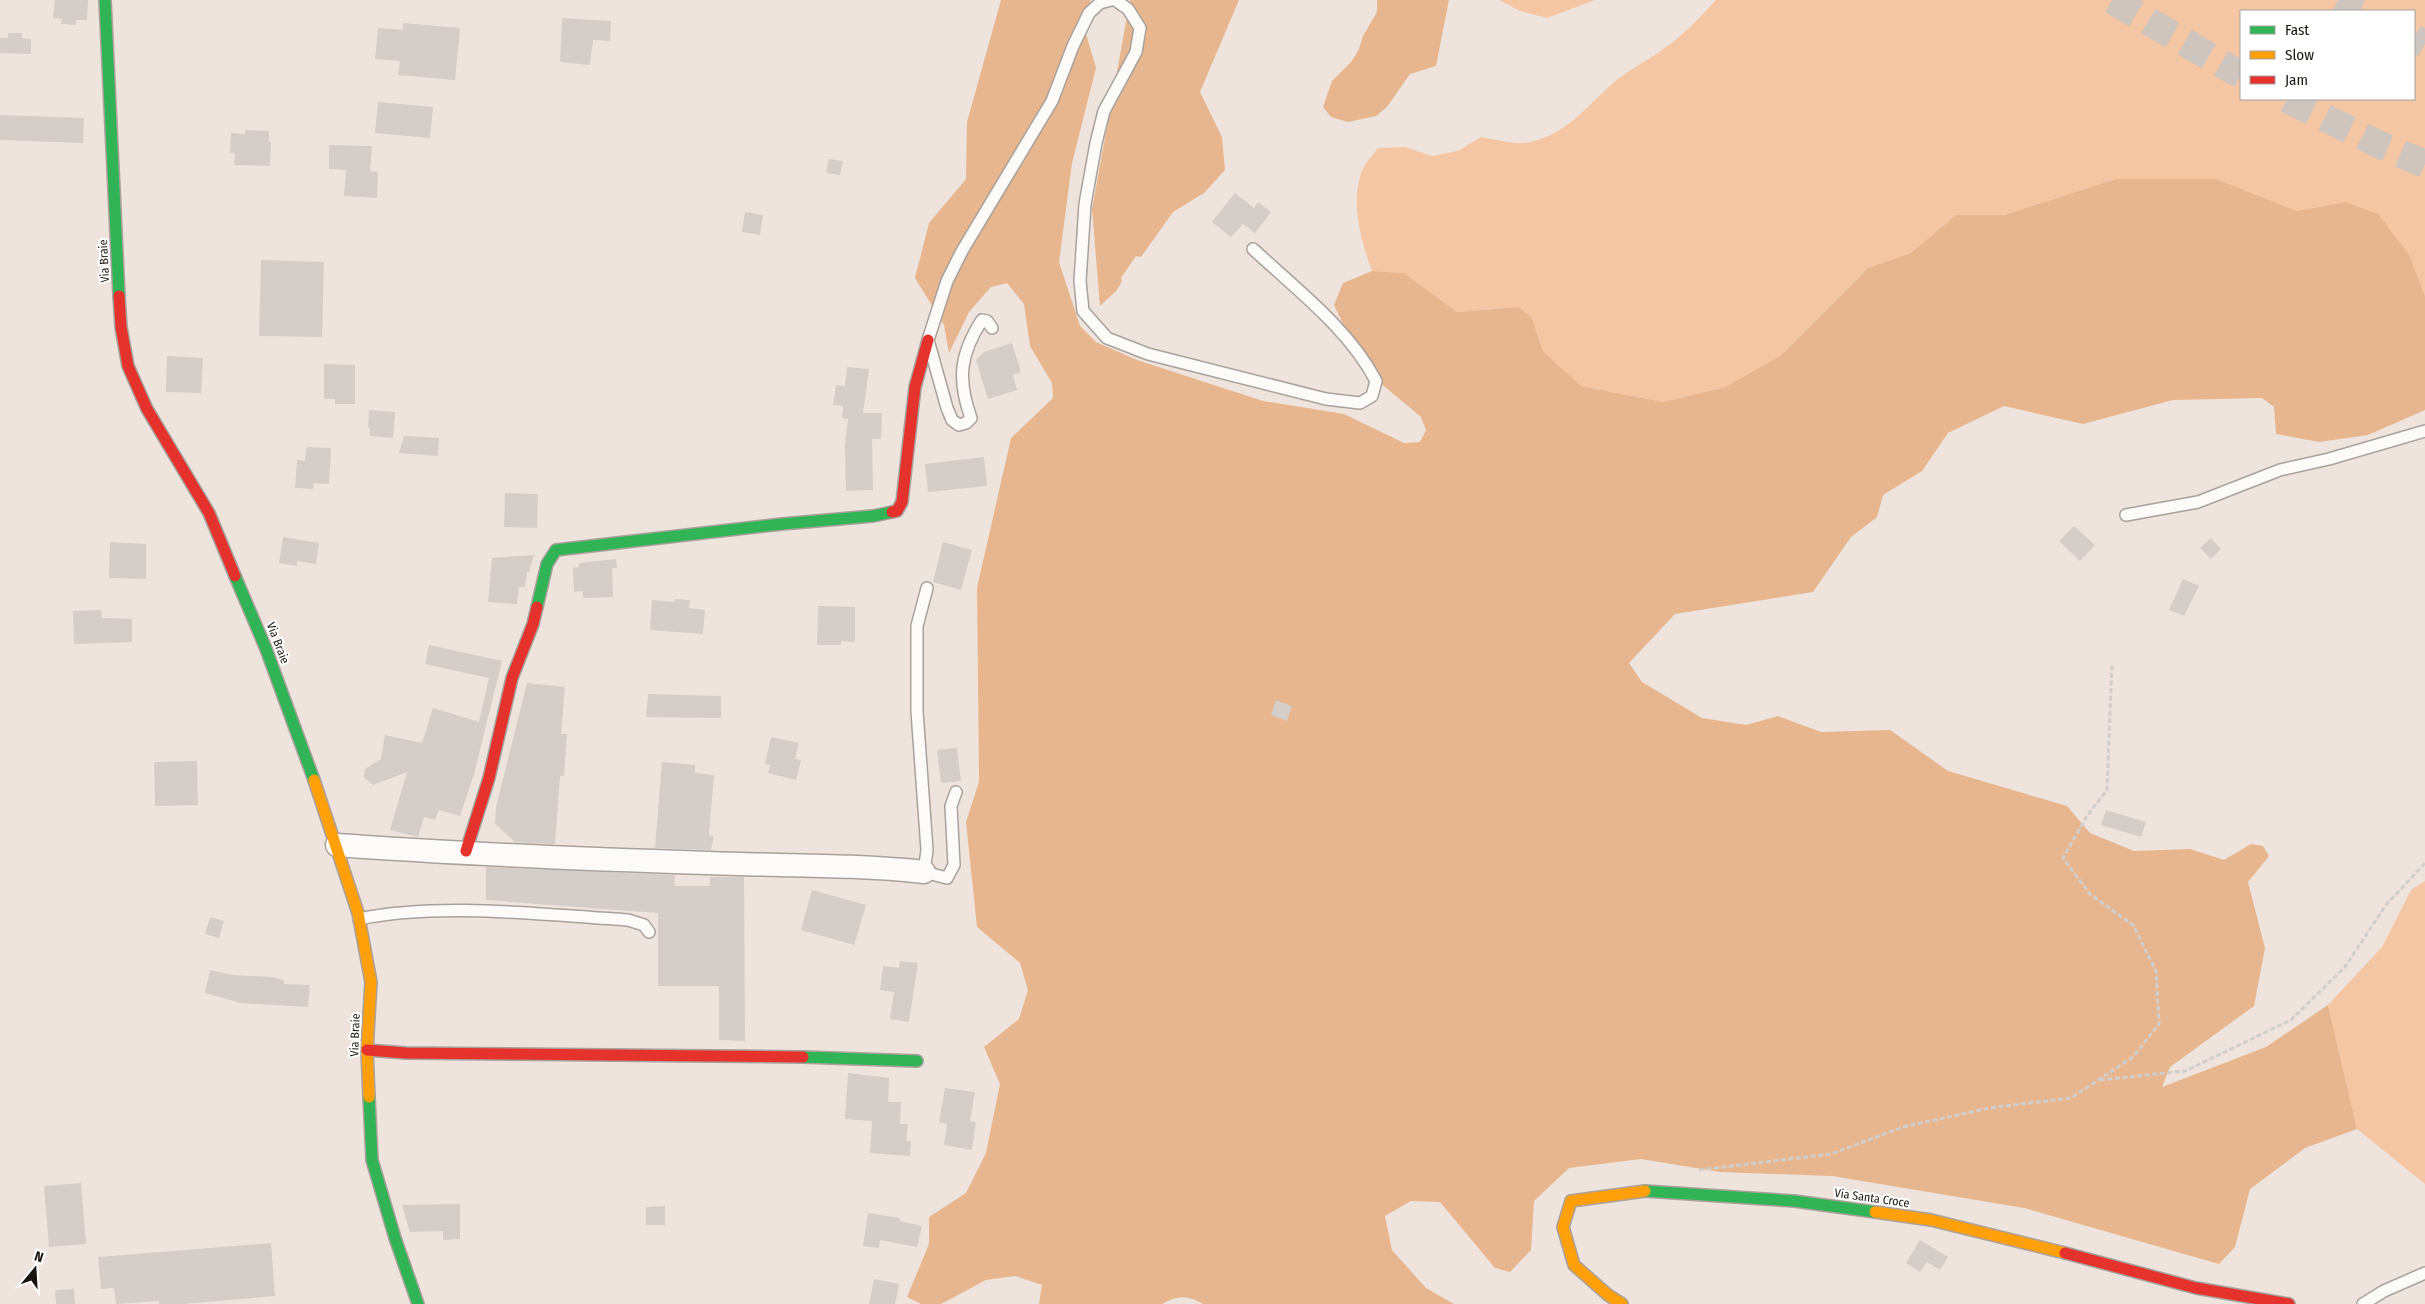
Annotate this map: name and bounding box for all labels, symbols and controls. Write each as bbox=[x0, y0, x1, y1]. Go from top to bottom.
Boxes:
legend bbox=[2240, 10, 2415, 100]
text: Fast bbox=[2285, 21, 2309, 39]
text: Slow bbox=[2285, 46, 2314, 64]
text: Jam bbox=[2285, 71, 2308, 89]
street label: Via Braie bbox=[96, 239, 112, 283]
street label: Via Braie bbox=[264, 620, 292, 666]
street label: Via Braie bbox=[347, 1013, 363, 1057]
street label: Via Santa Croce bbox=[1834, 1186, 1910, 1210]
north arrow bbox=[10, 1244, 60, 1294]
text: N bbox=[32, 1248, 45, 1266]

